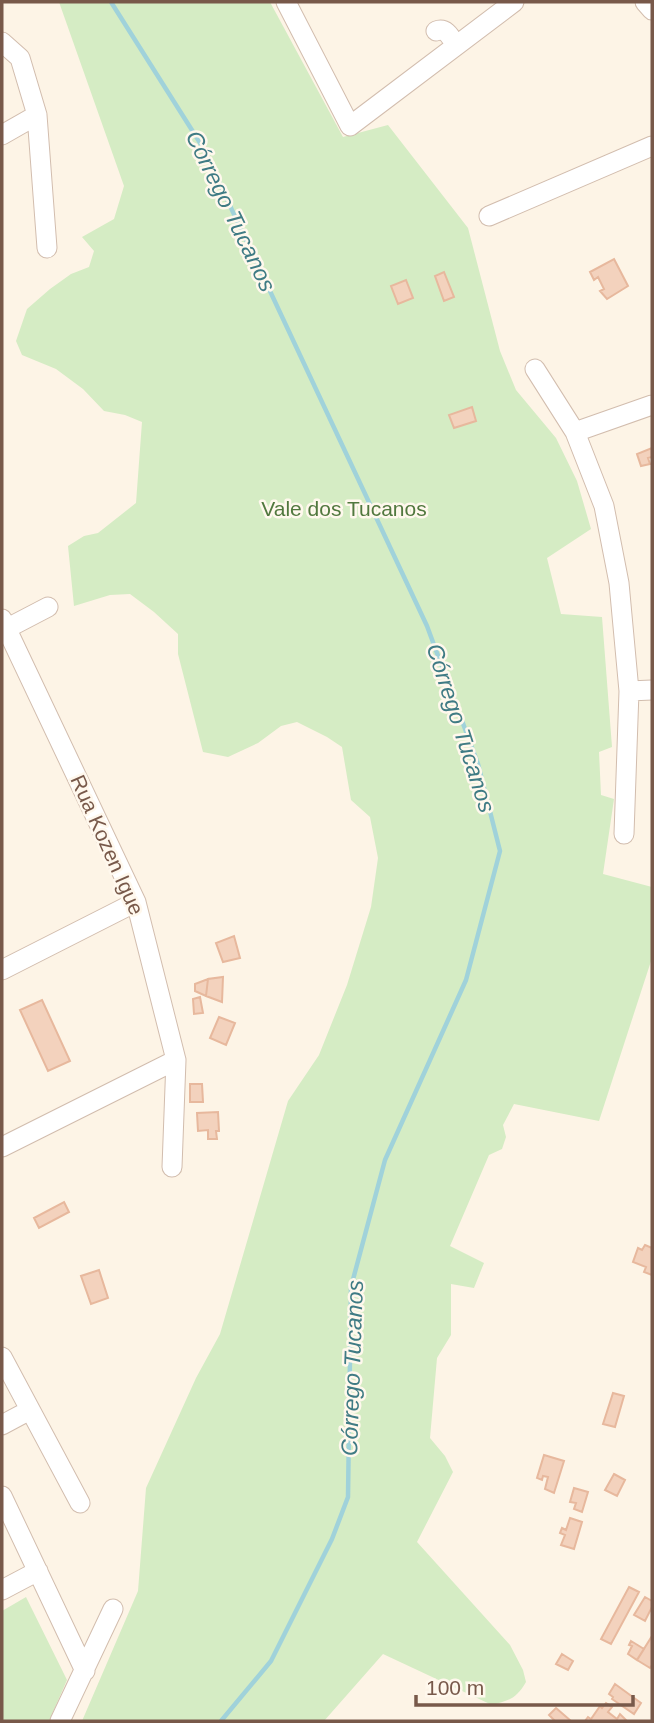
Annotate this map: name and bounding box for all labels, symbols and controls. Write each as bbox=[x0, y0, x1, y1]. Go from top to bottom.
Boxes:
water label: Córrego Tucanos bbox=[181, 126, 281, 296]
park label: Vale dos Tucanos bbox=[261, 497, 427, 520]
water label: Córrego Tucanos bbox=[421, 640, 501, 816]
street label: Rua Kozen Igue bbox=[66, 771, 149, 918]
water label: Córrego Tucanos bbox=[336, 1279, 368, 1456]
scale bar bbox=[416, 1664, 633, 1708]
text: 100 m bbox=[426, 1676, 484, 1699]

